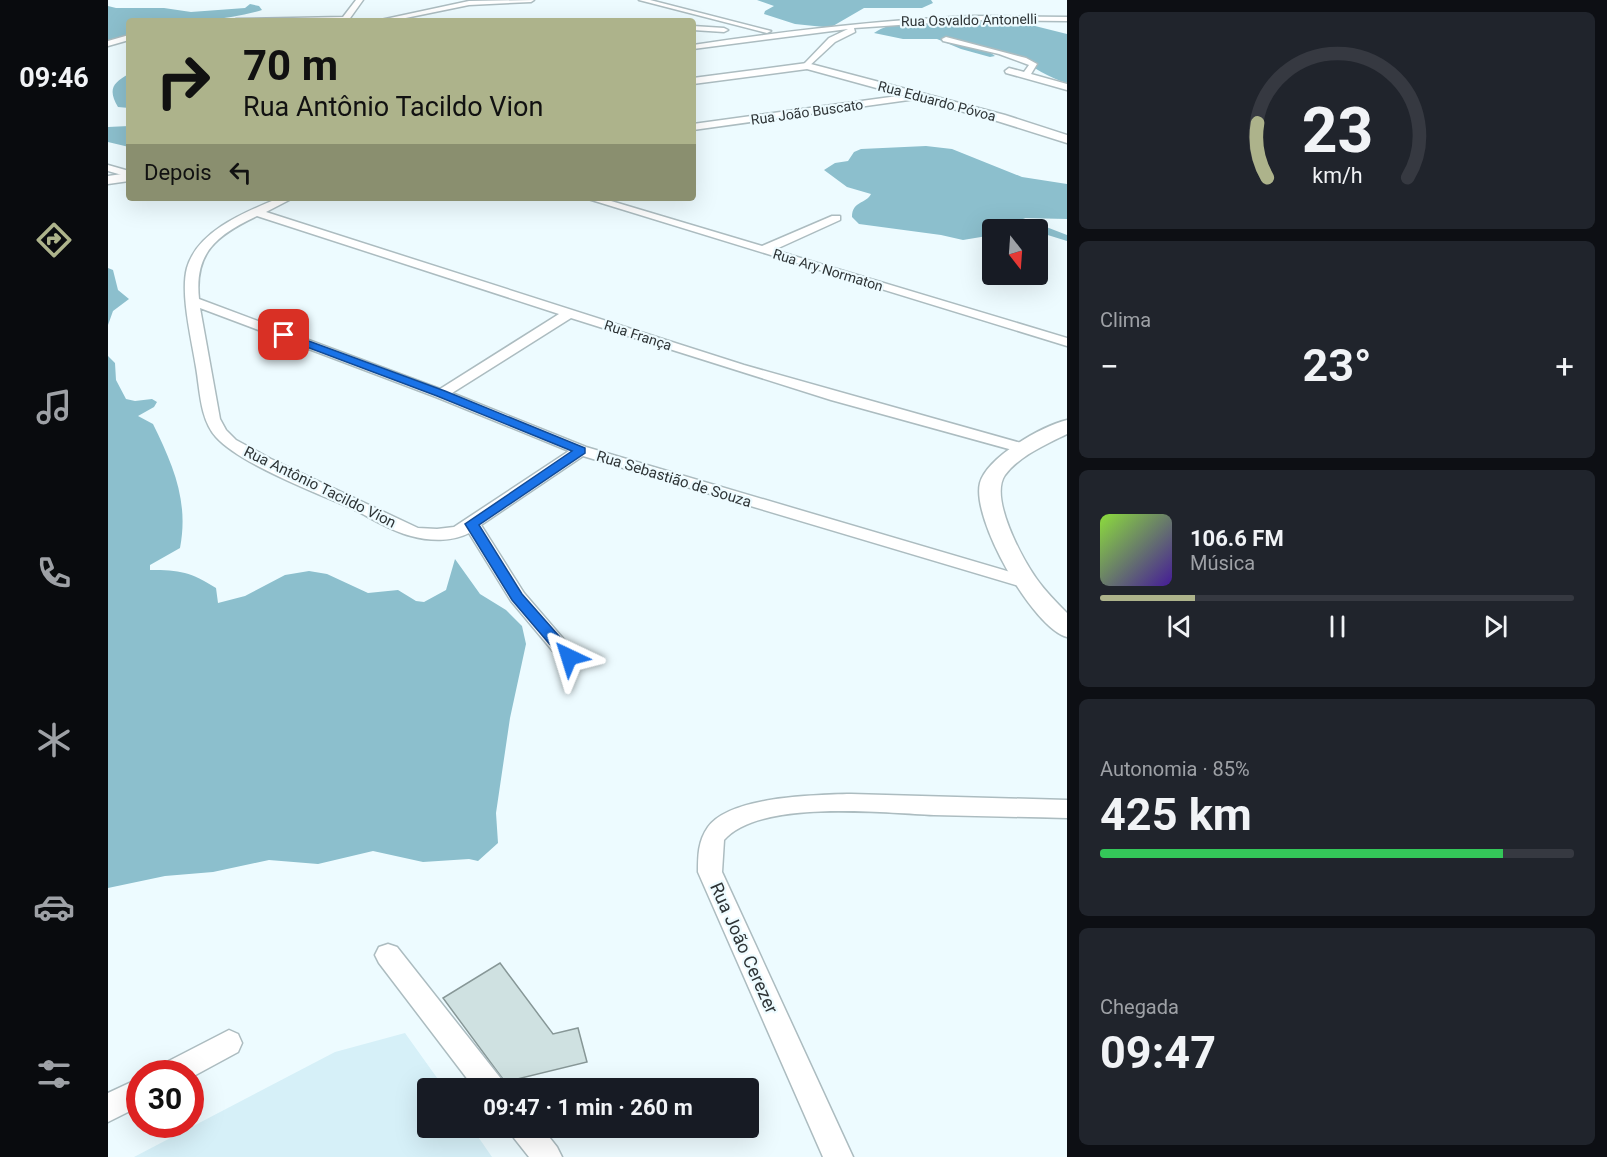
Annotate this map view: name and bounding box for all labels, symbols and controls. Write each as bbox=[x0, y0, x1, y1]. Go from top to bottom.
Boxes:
street label: Rua Osvaldo Antonelli bbox=[901, 11, 1037, 29]
text: 70 m bbox=[243, 41, 338, 90]
icon: right bbox=[144, 42, 222, 120]
text: 09:46 bbox=[19, 62, 89, 94]
street label: Rua Eduardo Póvoa bbox=[876, 78, 998, 124]
text: Rua Antônio Tacildo Vion bbox=[243, 91, 543, 123]
text: 23 bbox=[1301, 94, 1373, 167]
street label: Rua João Buscato bbox=[750, 96, 864, 128]
icon: left bbox=[224, 156, 257, 189]
text: Depois bbox=[144, 160, 212, 185]
text: km/h bbox=[1312, 163, 1362, 188]
icon: directions bbox=[33, 219, 75, 261]
north arrow bbox=[982, 219, 1048, 285]
map controls bbox=[982, 219, 1048, 285]
street label: Rua Ary Normaton bbox=[771, 246, 885, 294]
text: Clima bbox=[1100, 308, 1151, 332]
pin bbox=[258, 309, 309, 360]
street label: Rua França bbox=[602, 317, 674, 353]
icon: arrive bbox=[267, 318, 300, 351]
text: 23° bbox=[1302, 339, 1372, 392]
text: − bbox=[1100, 347, 1119, 386]
text: + bbox=[1555, 347, 1574, 386]
icon: music bbox=[33, 386, 75, 428]
street label: Rua Antônio Tacildo Vion bbox=[241, 442, 399, 532]
street label: Rua Sebastião de Souza bbox=[594, 447, 754, 511]
text: 106.6 FM bbox=[1190, 526, 1284, 551]
text: Música bbox=[1190, 551, 1255, 575]
icon: phone bbox=[33, 552, 75, 594]
icon: previous bbox=[1163, 610, 1196, 643]
icon: pause bbox=[1321, 610, 1354, 643]
icon: next bbox=[1479, 610, 1512, 643]
position arrow bbox=[537, 625, 601, 689]
icon: climate bbox=[33, 719, 75, 761]
text: Autonomia · 85% bbox=[1100, 757, 1250, 781]
text: 425 km bbox=[1100, 788, 1252, 841]
street label: Rua João Cerezer bbox=[706, 879, 783, 1017]
icon: car bbox=[33, 886, 75, 928]
text: Chegada bbox=[1100, 995, 1179, 1019]
text: 09:47 bbox=[1100, 1026, 1216, 1079]
icon: filters bbox=[33, 1053, 75, 1095]
speed limit sign: 30 bbox=[126, 1060, 204, 1138]
text: 09:47 · 1 min · 260 m bbox=[483, 1095, 693, 1120]

